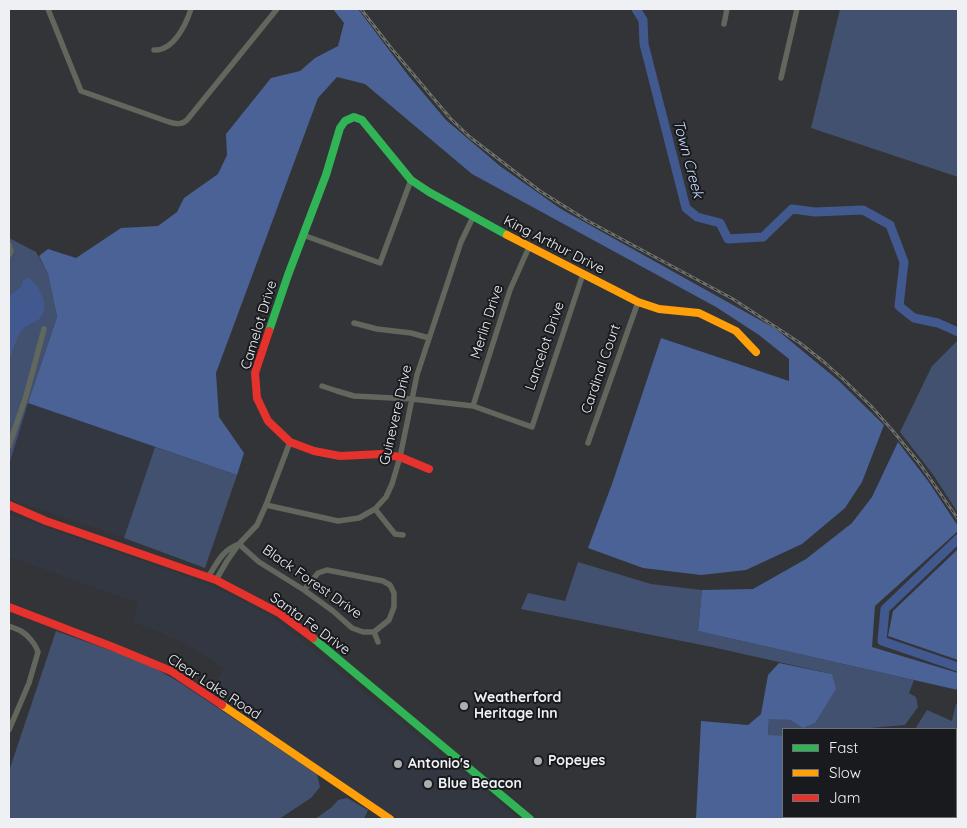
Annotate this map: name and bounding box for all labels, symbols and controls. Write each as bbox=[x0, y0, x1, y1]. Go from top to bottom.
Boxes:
water label: Town Creek bbox=[669, 118, 707, 200]
street label: King Arthur Drive bbox=[501, 212, 607, 278]
street label: Camelot Drive bbox=[238, 279, 280, 371]
street label: Merlin Drive bbox=[467, 283, 507, 361]
street label: Lancelot Drive bbox=[522, 299, 568, 393]
street label: Cardinal Court bbox=[578, 322, 624, 416]
street label: Guinevere Drive bbox=[376, 363, 416, 467]
street label: Black Forest Drive bbox=[259, 541, 365, 623]
street label: Santa Fe Drive bbox=[267, 589, 353, 659]
street label: Clear Lake Road bbox=[164, 651, 264, 723]
place label: Weatherford Heritage Inn bbox=[474, 690, 561, 722]
marker: Weatherford Heritage Inn bbox=[458, 700, 470, 712]
legend bbox=[782, 728, 957, 818]
text: Fast bbox=[829, 738, 858, 757]
place label: Popeyes bbox=[548, 753, 605, 769]
marker: Popeyes bbox=[532, 755, 544, 767]
place label: Antonio's bbox=[408, 756, 470, 772]
marker: Antonio's bbox=[392, 758, 404, 770]
text: Slow bbox=[829, 763, 861, 782]
place label: Blue Beacon bbox=[438, 776, 522, 792]
marker: Blue Beacon bbox=[422, 778, 434, 790]
text: Jam bbox=[829, 788, 860, 807]

